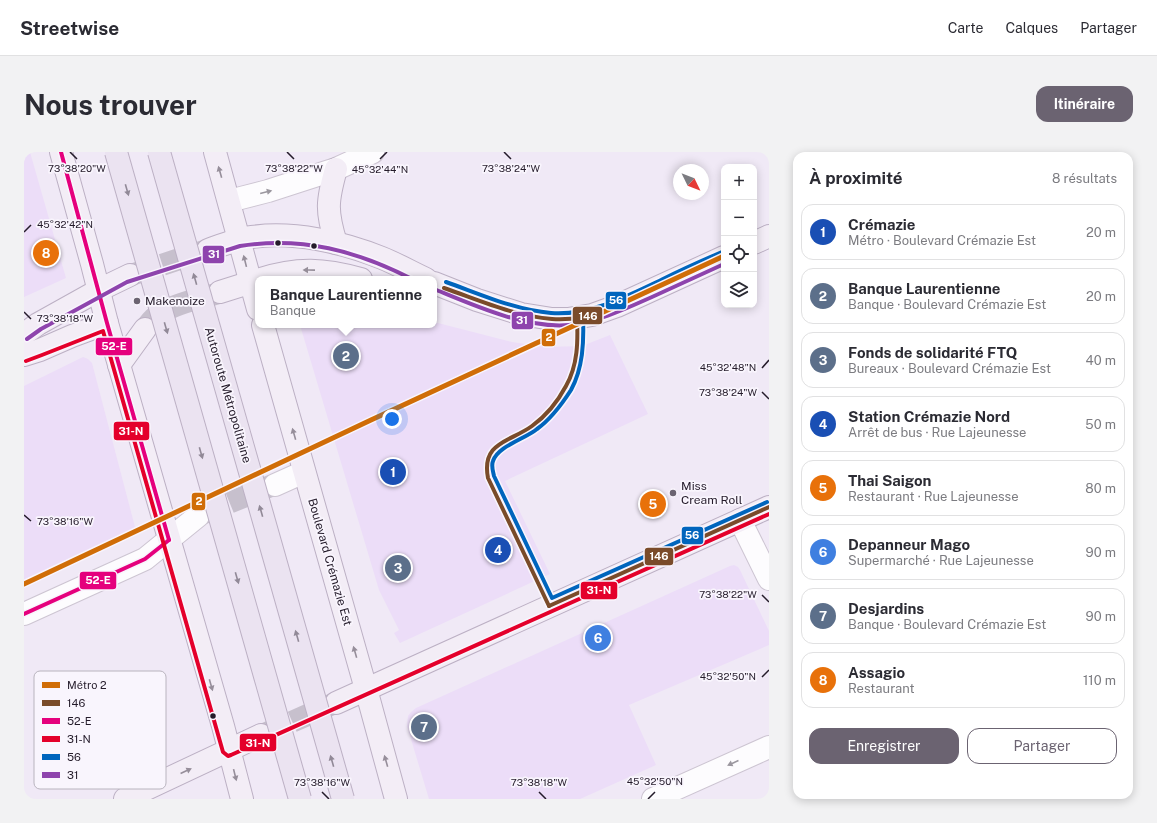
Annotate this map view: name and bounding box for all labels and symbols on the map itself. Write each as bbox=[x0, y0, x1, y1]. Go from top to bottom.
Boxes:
text: 73°38'20"W bbox=[48, 162, 106, 174]
text: 73°38'22"W bbox=[265, 162, 323, 174]
text: 73°38'24"W bbox=[482, 162, 540, 174]
text: 45°32'44"N bbox=[352, 163, 408, 175]
north arrow bbox=[673, 164, 709, 200]
one-way arrow bbox=[217, 166, 223, 178]
one-way arrow bbox=[124, 183, 130, 196]
one-way arrow bbox=[260, 188, 273, 194]
text: 45°32'42"N bbox=[37, 218, 93, 230]
pin: 8 bbox=[33, 238, 59, 268]
unlabelled marker bbox=[273, 238, 283, 248]
unlabelled marker bbox=[309, 241, 319, 251]
line badge: 31 bbox=[202, 245, 225, 264]
text: 31 bbox=[208, 248, 220, 260]
one-way arrow bbox=[242, 255, 248, 267]
one-way arrow bbox=[302, 267, 315, 273]
one-way arrow bbox=[192, 272, 198, 284]
line badge: 56 bbox=[605, 291, 627, 310]
place label: Makenoize bbox=[145, 294, 205, 308]
text: 56 bbox=[609, 294, 623, 306]
marker: Makenoize bbox=[132, 296, 142, 306]
line badge: 146 bbox=[572, 306, 603, 325]
text: 146 bbox=[578, 310, 598, 322]
line badge: 31 bbox=[511, 311, 534, 330]
text: 73°38'18"W bbox=[37, 312, 94, 324]
text: 31 bbox=[516, 314, 528, 326]
one-way arrow bbox=[163, 322, 169, 334]
street label: Autoroute Métropolitaine bbox=[202, 325, 254, 465]
line badge: 2 bbox=[541, 328, 556, 347]
text: 2 bbox=[546, 331, 553, 343]
line badge: 52-E bbox=[95, 337, 133, 356]
text: 52-E bbox=[101, 340, 127, 352]
pin: 2 bbox=[333, 341, 359, 371]
text: 45°32'48"N bbox=[700, 361, 756, 373]
text: 73°38'24"W bbox=[699, 386, 757, 398]
your location bbox=[382, 409, 402, 429]
line badge: 31-N bbox=[113, 421, 150, 441]
text: 31-N bbox=[119, 425, 143, 437]
one-way arrow bbox=[291, 428, 297, 440]
one-way arrow bbox=[198, 447, 204, 459]
pin: 1 bbox=[380, 457, 406, 487]
place label: Miss Cream Roll bbox=[681, 479, 743, 507]
marker: Miss Cream Roll bbox=[668, 488, 678, 498]
pin: 5 bbox=[640, 489, 666, 519]
line badge: 2 bbox=[191, 492, 206, 511]
text: 2 bbox=[196, 495, 203, 507]
street label: Boulevard Crémazie Est bbox=[305, 497, 355, 628]
one-way arrow bbox=[258, 505, 264, 517]
text: 73°38'16"W bbox=[37, 515, 93, 527]
line badge: 56 bbox=[681, 526, 704, 545]
text: 56 bbox=[685, 529, 699, 541]
pin: 4 bbox=[485, 535, 511, 565]
line badge: 146 bbox=[644, 547, 674, 566]
text: 146 bbox=[649, 550, 669, 562]
pin: 3 bbox=[385, 553, 411, 583]
line badge: 52-E bbox=[79, 571, 117, 590]
one-way arrow bbox=[234, 572, 240, 584]
text: 52-E bbox=[85, 574, 111, 586]
line badge: 31-N bbox=[580, 581, 618, 600]
text: 31-N bbox=[587, 584, 611, 596]
text: 73°38'22"W bbox=[699, 588, 757, 600]
pin: 6 bbox=[585, 623, 611, 653]
one-way arrow bbox=[294, 630, 300, 642]
one-way arrow bbox=[352, 646, 358, 658]
text: 45°32'50"N bbox=[700, 670, 756, 682]
legend bbox=[34, 671, 166, 789]
text: Métro 2 bbox=[67, 679, 107, 691]
one-way arrow bbox=[208, 680, 214, 692]
text: 146 bbox=[67, 697, 85, 709]
unlabelled marker bbox=[208, 711, 218, 721]
pin: 7 bbox=[411, 712, 437, 742]
text: 52-E bbox=[67, 715, 92, 727]
text: 31-N bbox=[67, 733, 91, 745]
line badge: 31-N bbox=[239, 733, 277, 752]
text: 31-N bbox=[246, 737, 270, 749]
text: 56 bbox=[67, 751, 81, 763]
one-way arrow bbox=[329, 755, 335, 767]
one-way arrow bbox=[383, 755, 389, 767]
one-way arrow bbox=[728, 760, 739, 766]
one-way arrow bbox=[180, 768, 191, 774]
text: 31 bbox=[67, 769, 78, 781]
one-way arrow bbox=[232, 769, 238, 781]
text: 45°32'50"N bbox=[627, 775, 683, 787]
text: 73°38'16"W bbox=[294, 776, 350, 788]
text: 73°38'18"W bbox=[511, 776, 568, 788]

